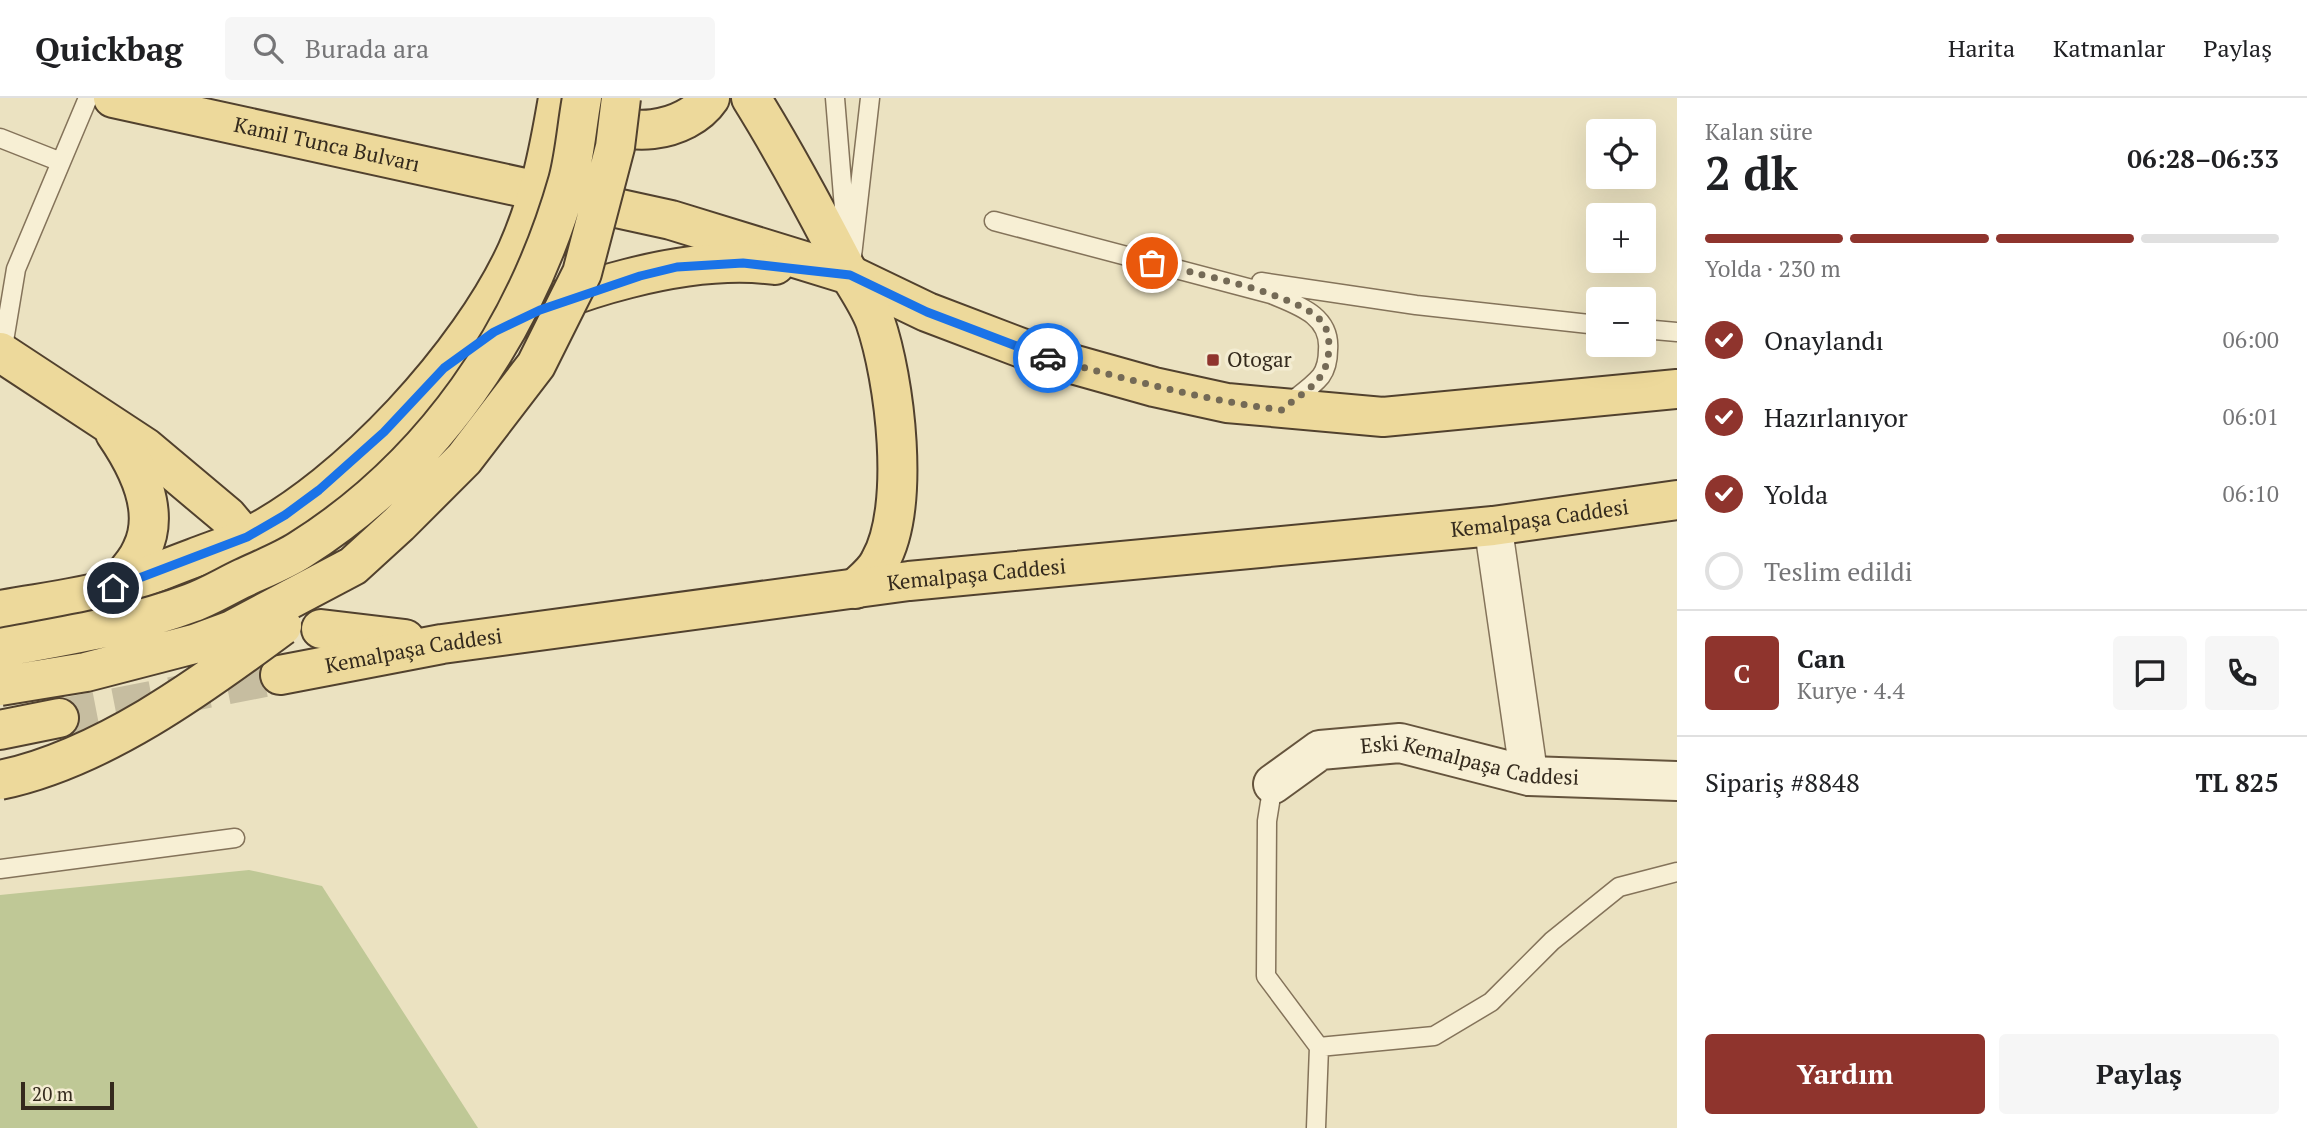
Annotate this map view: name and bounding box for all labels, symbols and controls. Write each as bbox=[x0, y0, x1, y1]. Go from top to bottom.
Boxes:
search box bbox=[225, 17, 715, 80]
text: Quickbag bbox=[35, 27, 183, 70]
icon: search bbox=[249, 29, 287, 67]
text: Burada ara bbox=[305, 31, 429, 65]
text: Harita bbox=[1948, 32, 2015, 64]
text: Katmanlar bbox=[2053, 32, 2165, 64]
text: Paylaş bbox=[2203, 32, 2272, 64]
street label: Kamil Tunca Bulvarı bbox=[232, 110, 423, 178]
text: Kalan süre bbox=[1705, 116, 1813, 147]
map controls bbox=[1586, 119, 1656, 357]
button: locate bbox=[1586, 119, 1656, 189]
text: 06:28–06:33 bbox=[2127, 141, 2279, 175]
text: 2 dk bbox=[1705, 142, 1798, 203]
button: + bbox=[1586, 203, 1656, 273]
pin bbox=[1122, 233, 1182, 293]
icon: bag bbox=[1133, 244, 1171, 282]
text: Yolda · 230 m bbox=[1705, 253, 1841, 284]
button: − bbox=[1586, 287, 1656, 357]
icon: check bbox=[1705, 321, 1743, 359]
courier bbox=[1013, 323, 1083, 393]
text: Onaylandı bbox=[1764, 323, 1884, 357]
text: 06:00 bbox=[2222, 324, 2279, 355]
icon: car bbox=[1029, 339, 1067, 377]
place label: Otogar bbox=[1227, 345, 1292, 373]
marker: Otogar bbox=[1205, 352, 1221, 368]
icon: check bbox=[1705, 398, 1743, 436]
text: Hazırlanıyor bbox=[1764, 400, 1908, 434]
text: 06:01 bbox=[2222, 401, 2279, 432]
icon: check bbox=[1705, 475, 1743, 513]
text: Yolda bbox=[1764, 477, 1828, 511]
text: 06:10 bbox=[2222, 478, 2279, 509]
street label: Kemalpaşa Caddesi bbox=[1449, 492, 1630, 543]
street label: Kemalpaşa Caddesi bbox=[885, 551, 1067, 597]
text: Teslim edildi bbox=[1764, 554, 1913, 588]
pin bbox=[83, 558, 143, 618]
icon: home bbox=[94, 569, 132, 607]
street label: Kemalpaşa Caddesi bbox=[323, 621, 504, 679]
button: chat bbox=[2113, 636, 2187, 710]
button: phone bbox=[2205, 636, 2279, 710]
text: Can bbox=[1797, 641, 1845, 675]
text: C bbox=[1734, 656, 1750, 690]
text: Kurye · 4.4 bbox=[1797, 675, 1905, 706]
street label: Eski Kemalpaşa Caddesi bbox=[1359, 728, 1580, 791]
text: Sipariş #8848 bbox=[1705, 765, 1860, 799]
text: TL 825 bbox=[2195, 765, 2279, 799]
button: Yardım bbox=[1705, 1034, 1985, 1114]
button: Paylaş bbox=[1999, 1034, 2279, 1114]
scale bar bbox=[21, 1079, 114, 1111]
text: 20 m bbox=[32, 1081, 73, 1106]

